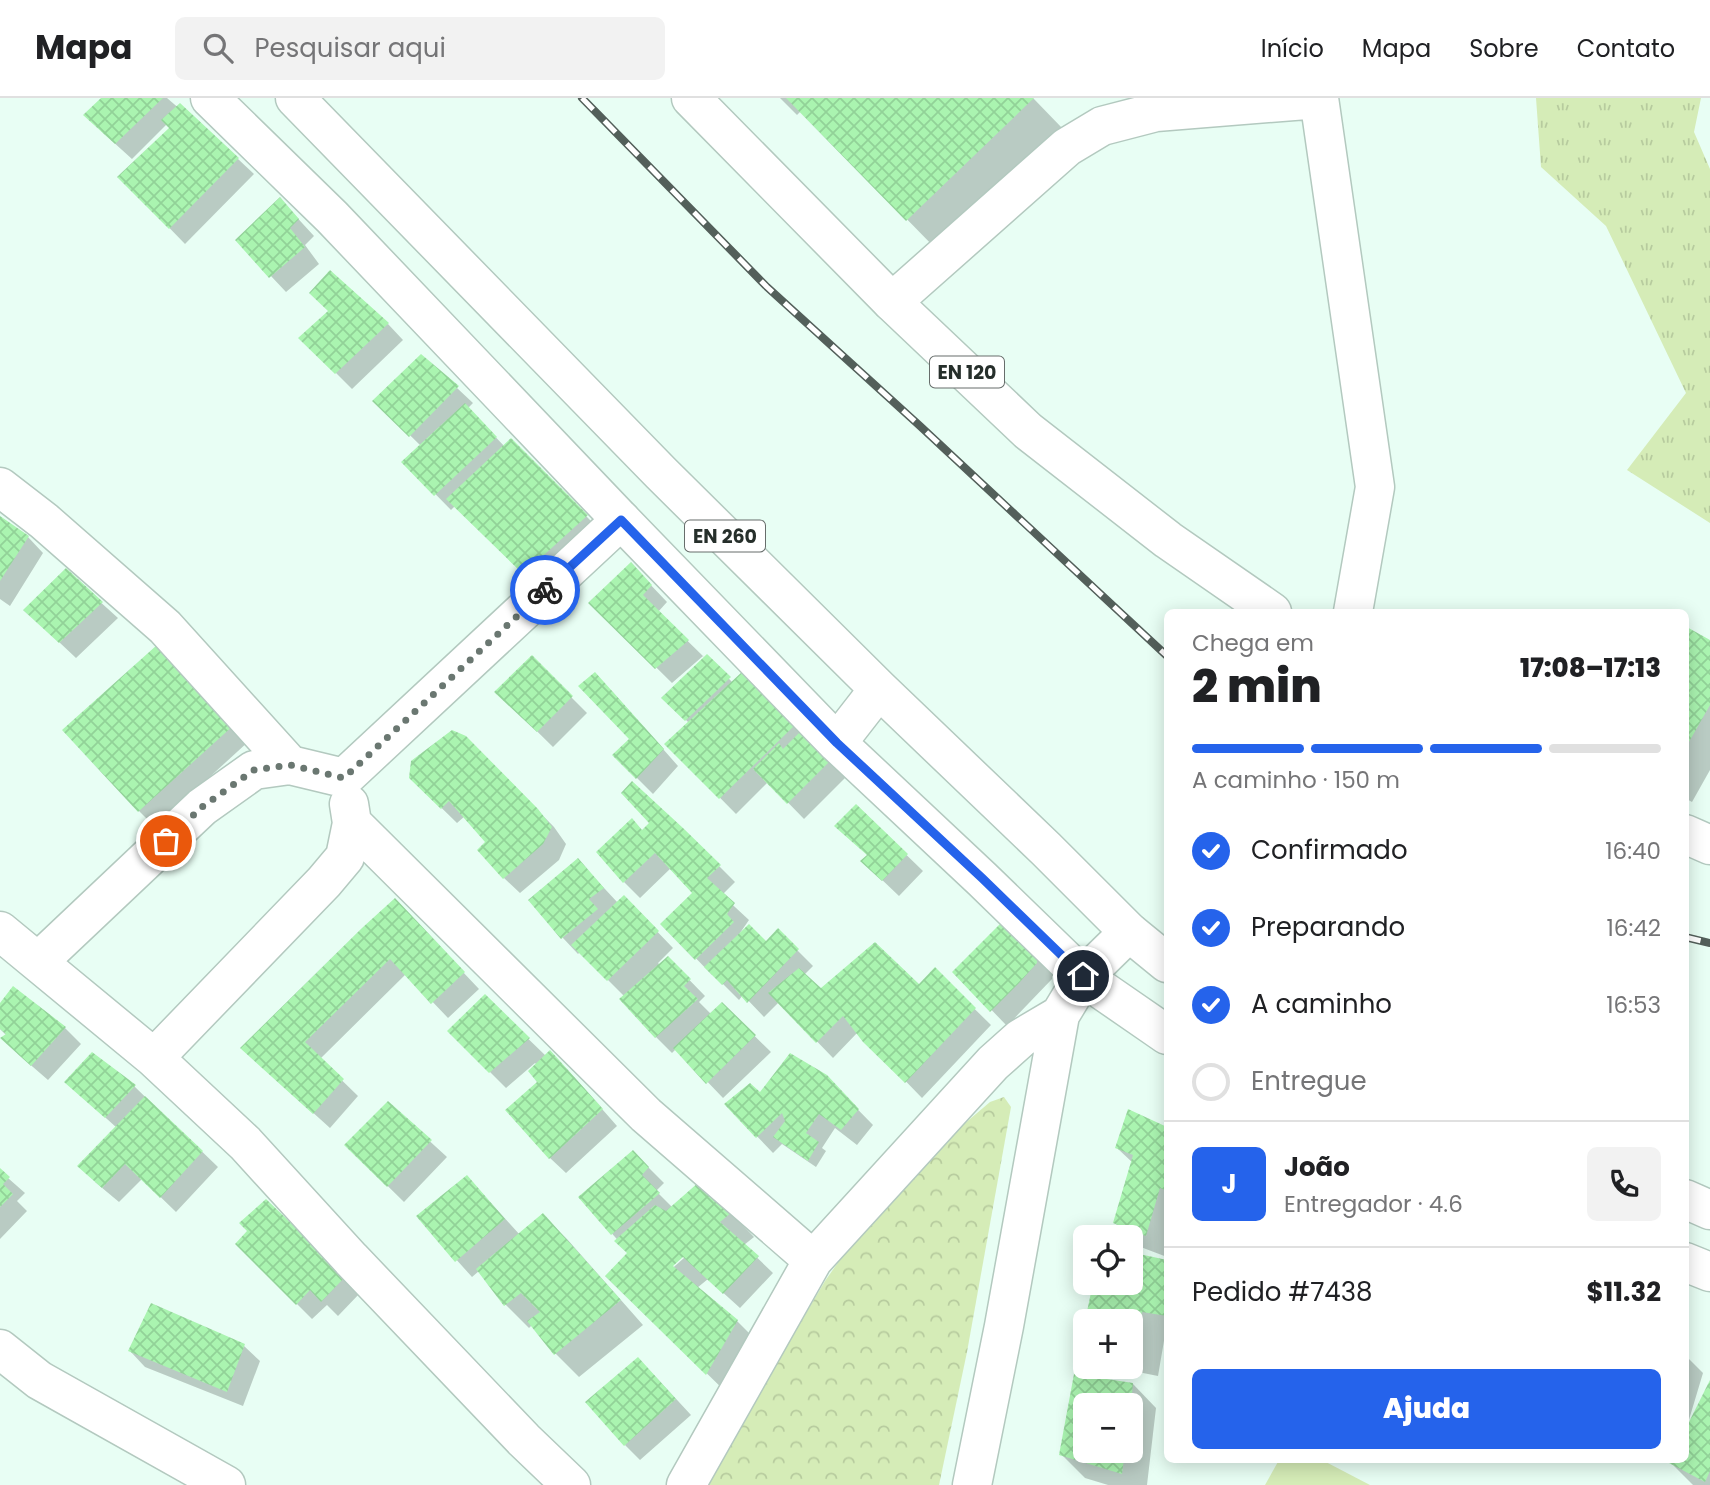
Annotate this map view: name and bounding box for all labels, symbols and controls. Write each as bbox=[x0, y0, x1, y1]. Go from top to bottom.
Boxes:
search box bbox=[175, 17, 665, 80]
text: Mapa bbox=[35, 24, 133, 71]
icon: search bbox=[199, 29, 237, 67]
text: Pesquisar aqui bbox=[255, 30, 446, 66]
text: Início bbox=[1261, 32, 1324, 65]
text: Mapa bbox=[1362, 32, 1431, 65]
text: Sobre bbox=[1469, 32, 1539, 65]
text: Contato bbox=[1577, 32, 1675, 65]
road number: EN 120 bbox=[930, 356, 1004, 388]
road number: EN 260 bbox=[685, 520, 765, 551]
courier bbox=[510, 555, 580, 625]
icon: bike bbox=[526, 571, 564, 609]
text: Chega em bbox=[1192, 627, 1314, 659]
text: 17:08–17:13 bbox=[1520, 650, 1661, 686]
text: 2 min bbox=[1192, 654, 1322, 718]
text: A caminho · 150 m bbox=[1192, 764, 1400, 796]
pin bbox=[136, 811, 196, 871]
icon: bag bbox=[147, 822, 185, 860]
icon: check bbox=[1192, 832, 1230, 870]
text: Confirmado bbox=[1251, 832, 1408, 868]
text: 16:40 bbox=[1605, 835, 1661, 867]
icon: check bbox=[1192, 909, 1230, 947]
text: Preparando bbox=[1251, 909, 1405, 945]
text: 16:42 bbox=[1606, 912, 1661, 944]
pin bbox=[1053, 946, 1113, 1006]
icon: home bbox=[1064, 957, 1102, 995]
icon: check bbox=[1192, 986, 1230, 1024]
text: A caminho bbox=[1251, 986, 1392, 1022]
text: 16:53 bbox=[1606, 989, 1661, 1021]
text: Entregue bbox=[1251, 1063, 1367, 1099]
button: phone bbox=[1587, 1147, 1661, 1221]
text: João bbox=[1284, 1149, 1350, 1185]
text: J bbox=[1221, 1166, 1237, 1202]
text: Entregador · 4.6 bbox=[1284, 1188, 1463, 1220]
map controls bbox=[1073, 1225, 1143, 1463]
button: locate bbox=[1073, 1225, 1143, 1295]
text: Pedido #7438 bbox=[1192, 1274, 1372, 1310]
text: $11.32 bbox=[1586, 1274, 1661, 1310]
button: + bbox=[1073, 1309, 1143, 1379]
button: Ajuda bbox=[1192, 1369, 1661, 1449]
button: − bbox=[1073, 1393, 1143, 1463]

